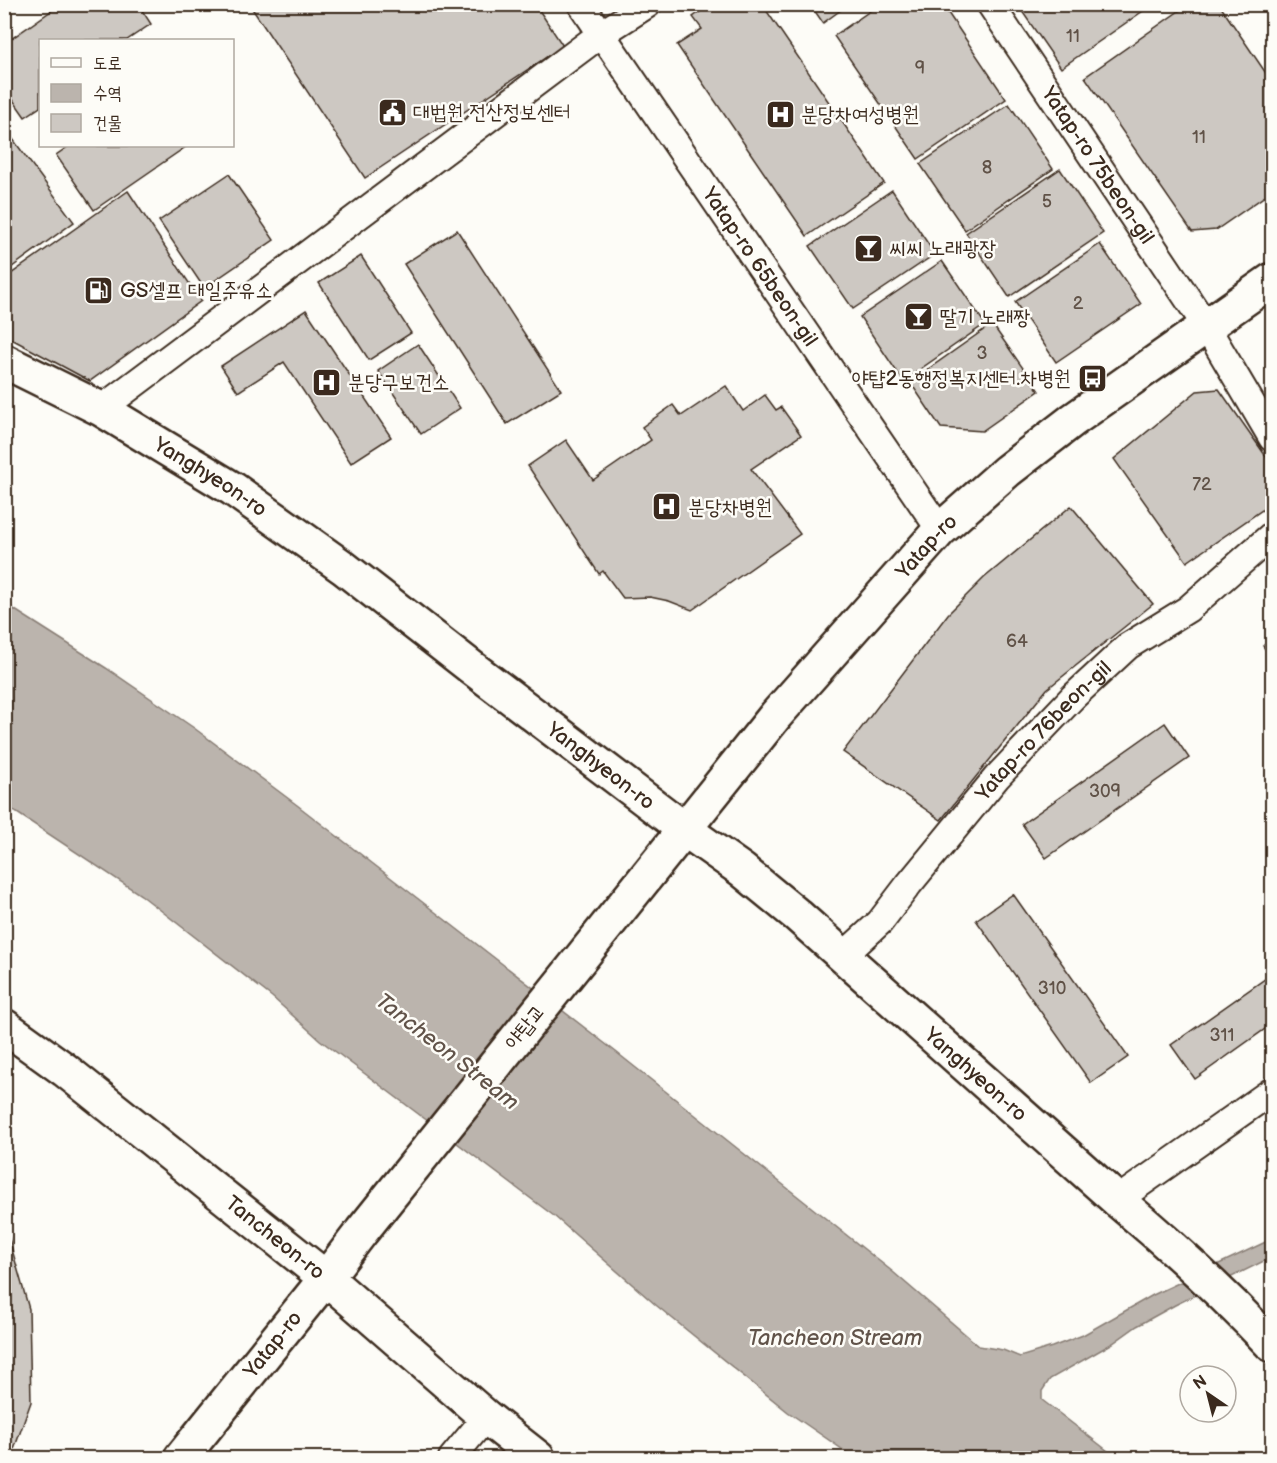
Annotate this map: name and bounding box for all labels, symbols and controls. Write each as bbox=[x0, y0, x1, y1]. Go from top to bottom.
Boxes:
house number: 11 bbox=[1066, 26, 1080, 47]
legend bbox=[39, 39, 234, 147]
text: 도로 bbox=[93, 53, 122, 74]
house number: 9 bbox=[915, 58, 925, 79]
street label: Yatap-ro 75beon-gil bbox=[1036, 81, 1160, 249]
text: 수역 bbox=[93, 83, 122, 104]
public building icon: 대법원 전산정보센터 bbox=[376, 96, 408, 128]
hospital icon: 분당차여성병원 bbox=[764, 98, 796, 130]
place label: 대법원 전산정보센터 bbox=[413, 100, 571, 125]
place label: 분당차여성병원 bbox=[801, 102, 919, 127]
text: 건물 bbox=[93, 113, 122, 134]
house number: 11 bbox=[1192, 127, 1206, 148]
house number: 8 bbox=[982, 157, 992, 178]
street label: Yatap-ro 65beon-gil bbox=[697, 181, 823, 351]
house number: 5 bbox=[1042, 190, 1052, 212]
bar icon: 씨씨 노래광장 bbox=[852, 232, 884, 264]
place label: 씨씨 노래광장 bbox=[889, 236, 996, 261]
fuel station icon: GS셀프 대일주유소 bbox=[83, 274, 115, 306]
place label: GS셀프 대일주유소 bbox=[120, 278, 272, 303]
house number: 2 bbox=[1073, 293, 1084, 314]
bar icon: 딸기 노래짱 bbox=[903, 301, 935, 333]
place label: 딸기 노래짱 bbox=[940, 305, 1030, 330]
house number: 3 bbox=[976, 343, 988, 364]
bus stop icon: 야턉2동행정복지센터.차병원 bbox=[1076, 362, 1108, 394]
hospital icon: 분당구보건소 bbox=[311, 366, 343, 398]
place label: 야턉2동행정복지센터.차병원 bbox=[852, 366, 1071, 391]
place label: 분당구보건소 bbox=[348, 370, 449, 395]
street label: Yanghyeon-ro bbox=[149, 431, 272, 522]
house number: 72 bbox=[1192, 474, 1212, 495]
hospital icon: 분당차병원 bbox=[651, 491, 683, 523]
place label: 분당차병원 bbox=[688, 495, 773, 520]
street label: Yatap-ro bbox=[890, 508, 962, 584]
house number: 64 bbox=[1006, 631, 1028, 652]
street label: Yatap-ro 76beon-gil bbox=[970, 656, 1116, 807]
street label: Yanghyeon-ro bbox=[541, 716, 660, 815]
house number: 309 bbox=[1089, 781, 1121, 802]
house number: 310 bbox=[1038, 978, 1066, 999]
water label: Tancheon Stream bbox=[370, 988, 524, 1116]
street label: 야탑교 bbox=[499, 999, 551, 1055]
street label: Yanghyeon-ro bbox=[918, 1021, 1032, 1127]
house number: 311 bbox=[1209, 1025, 1235, 1046]
street label: Tancheon-ro bbox=[220, 1190, 330, 1285]
street label: Yatap-ro bbox=[237, 1306, 307, 1384]
water label: Tancheon Stream bbox=[748, 1325, 922, 1352]
north arrow bbox=[1178, 1364, 1238, 1424]
text: N bbox=[1190, 1372, 1211, 1394]

